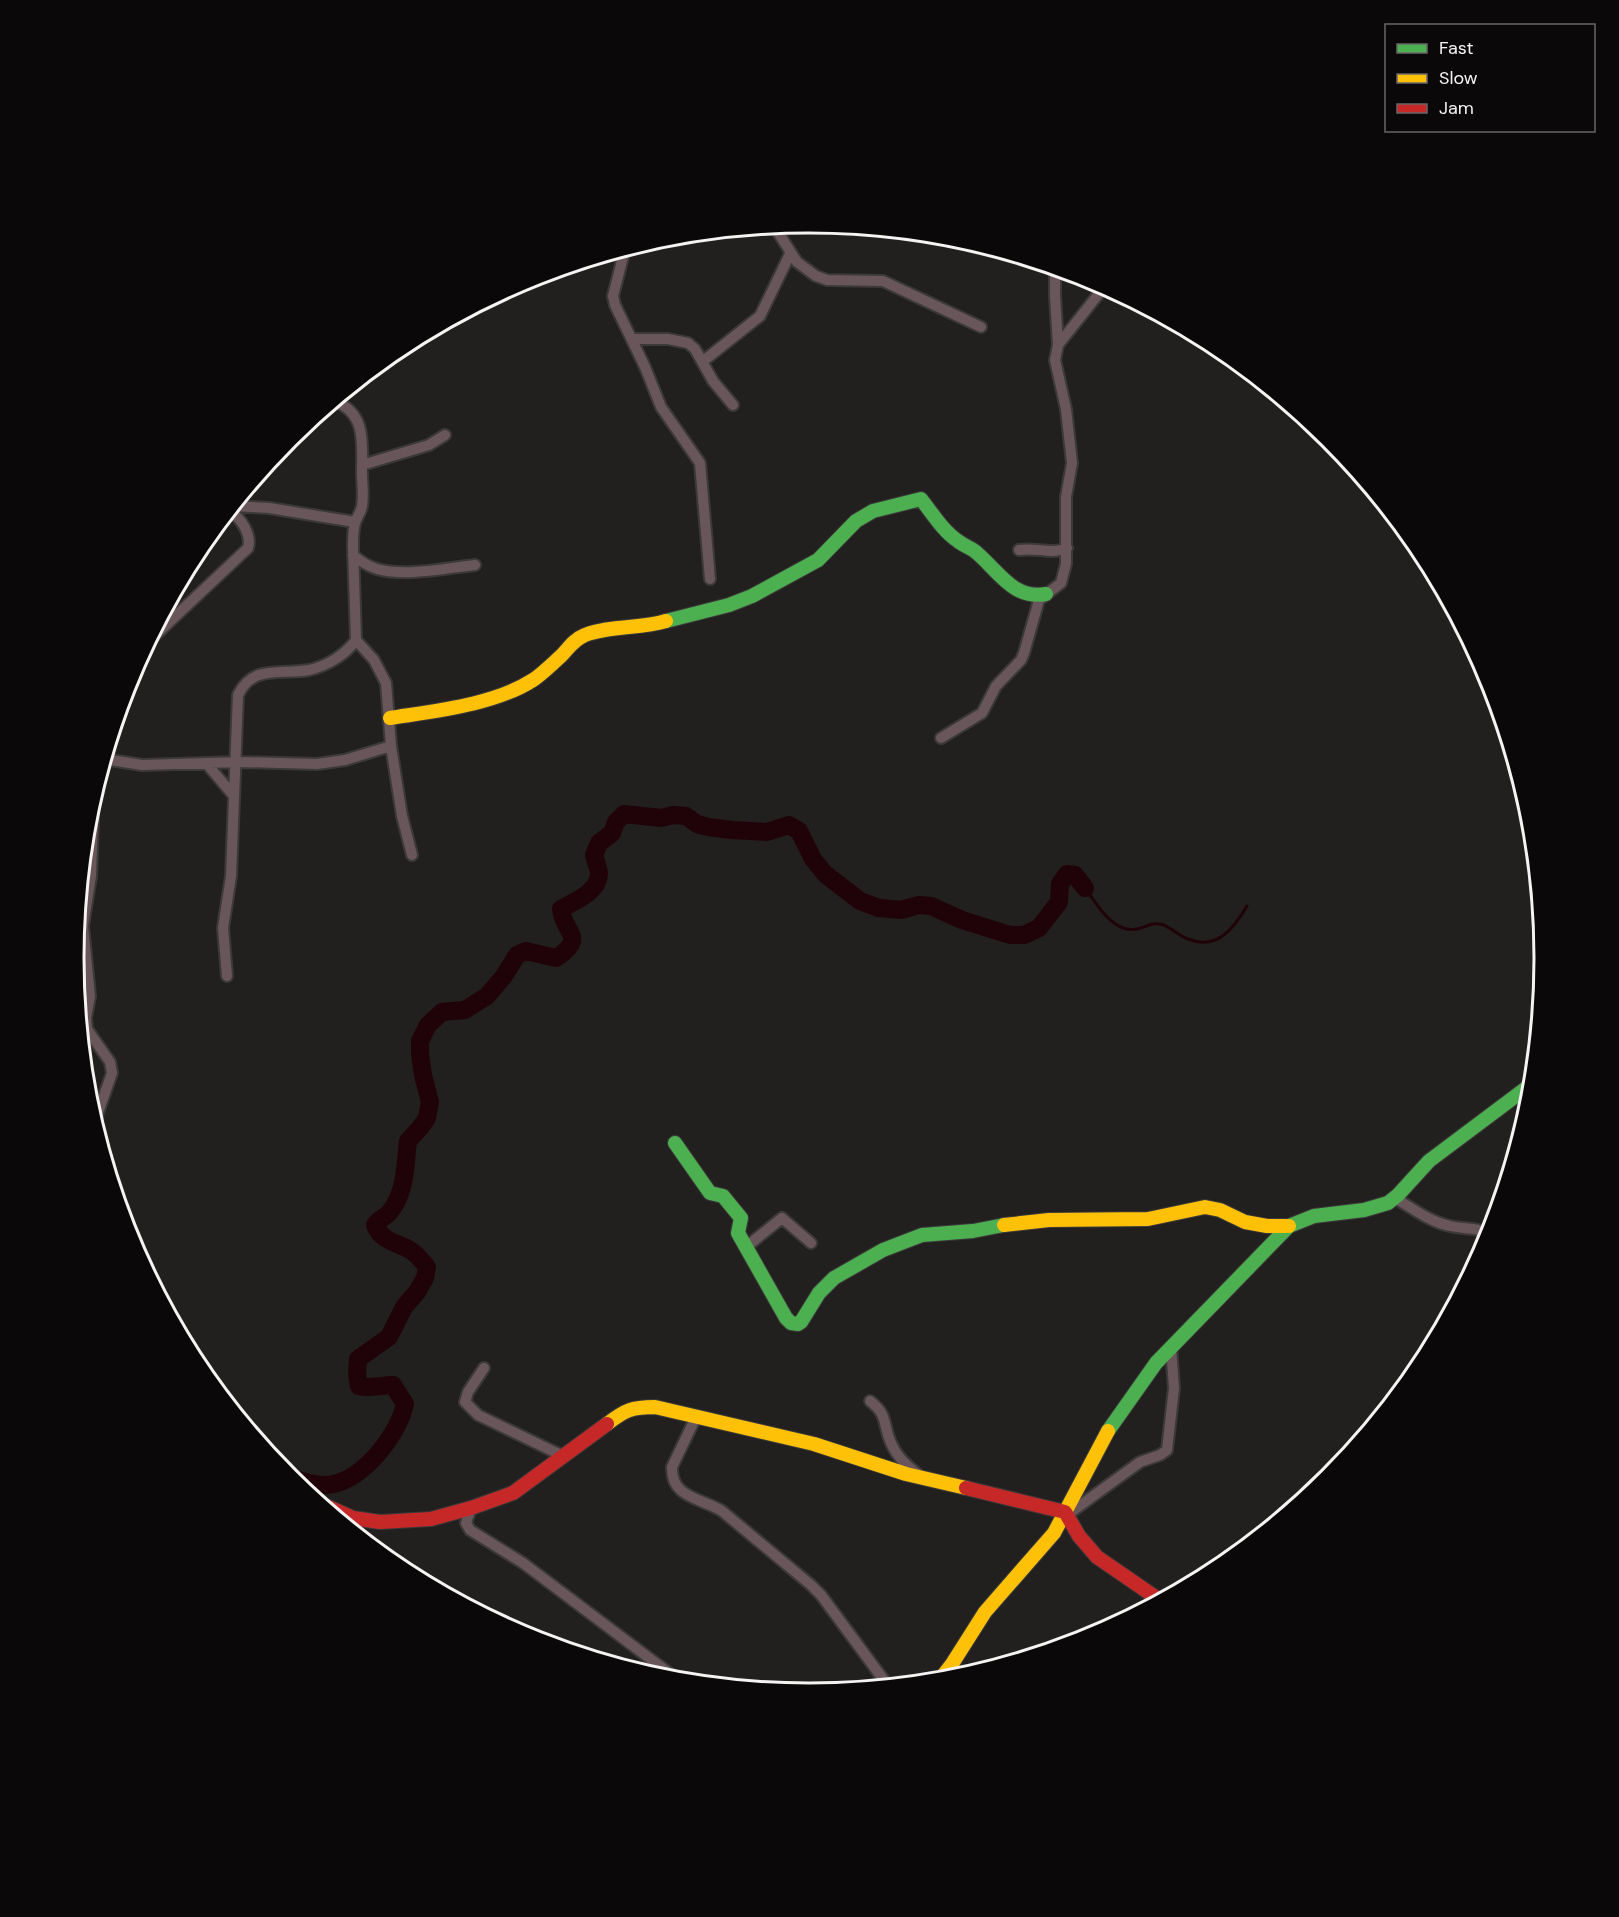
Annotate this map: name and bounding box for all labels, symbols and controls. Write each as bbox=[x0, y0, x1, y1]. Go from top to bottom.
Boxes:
legend bbox=[1385, 24, 1595, 132]
text: Fast bbox=[1439, 36, 1474, 60]
text: Slow bbox=[1439, 66, 1478, 90]
text: Jam bbox=[1439, 96, 1474, 120]

